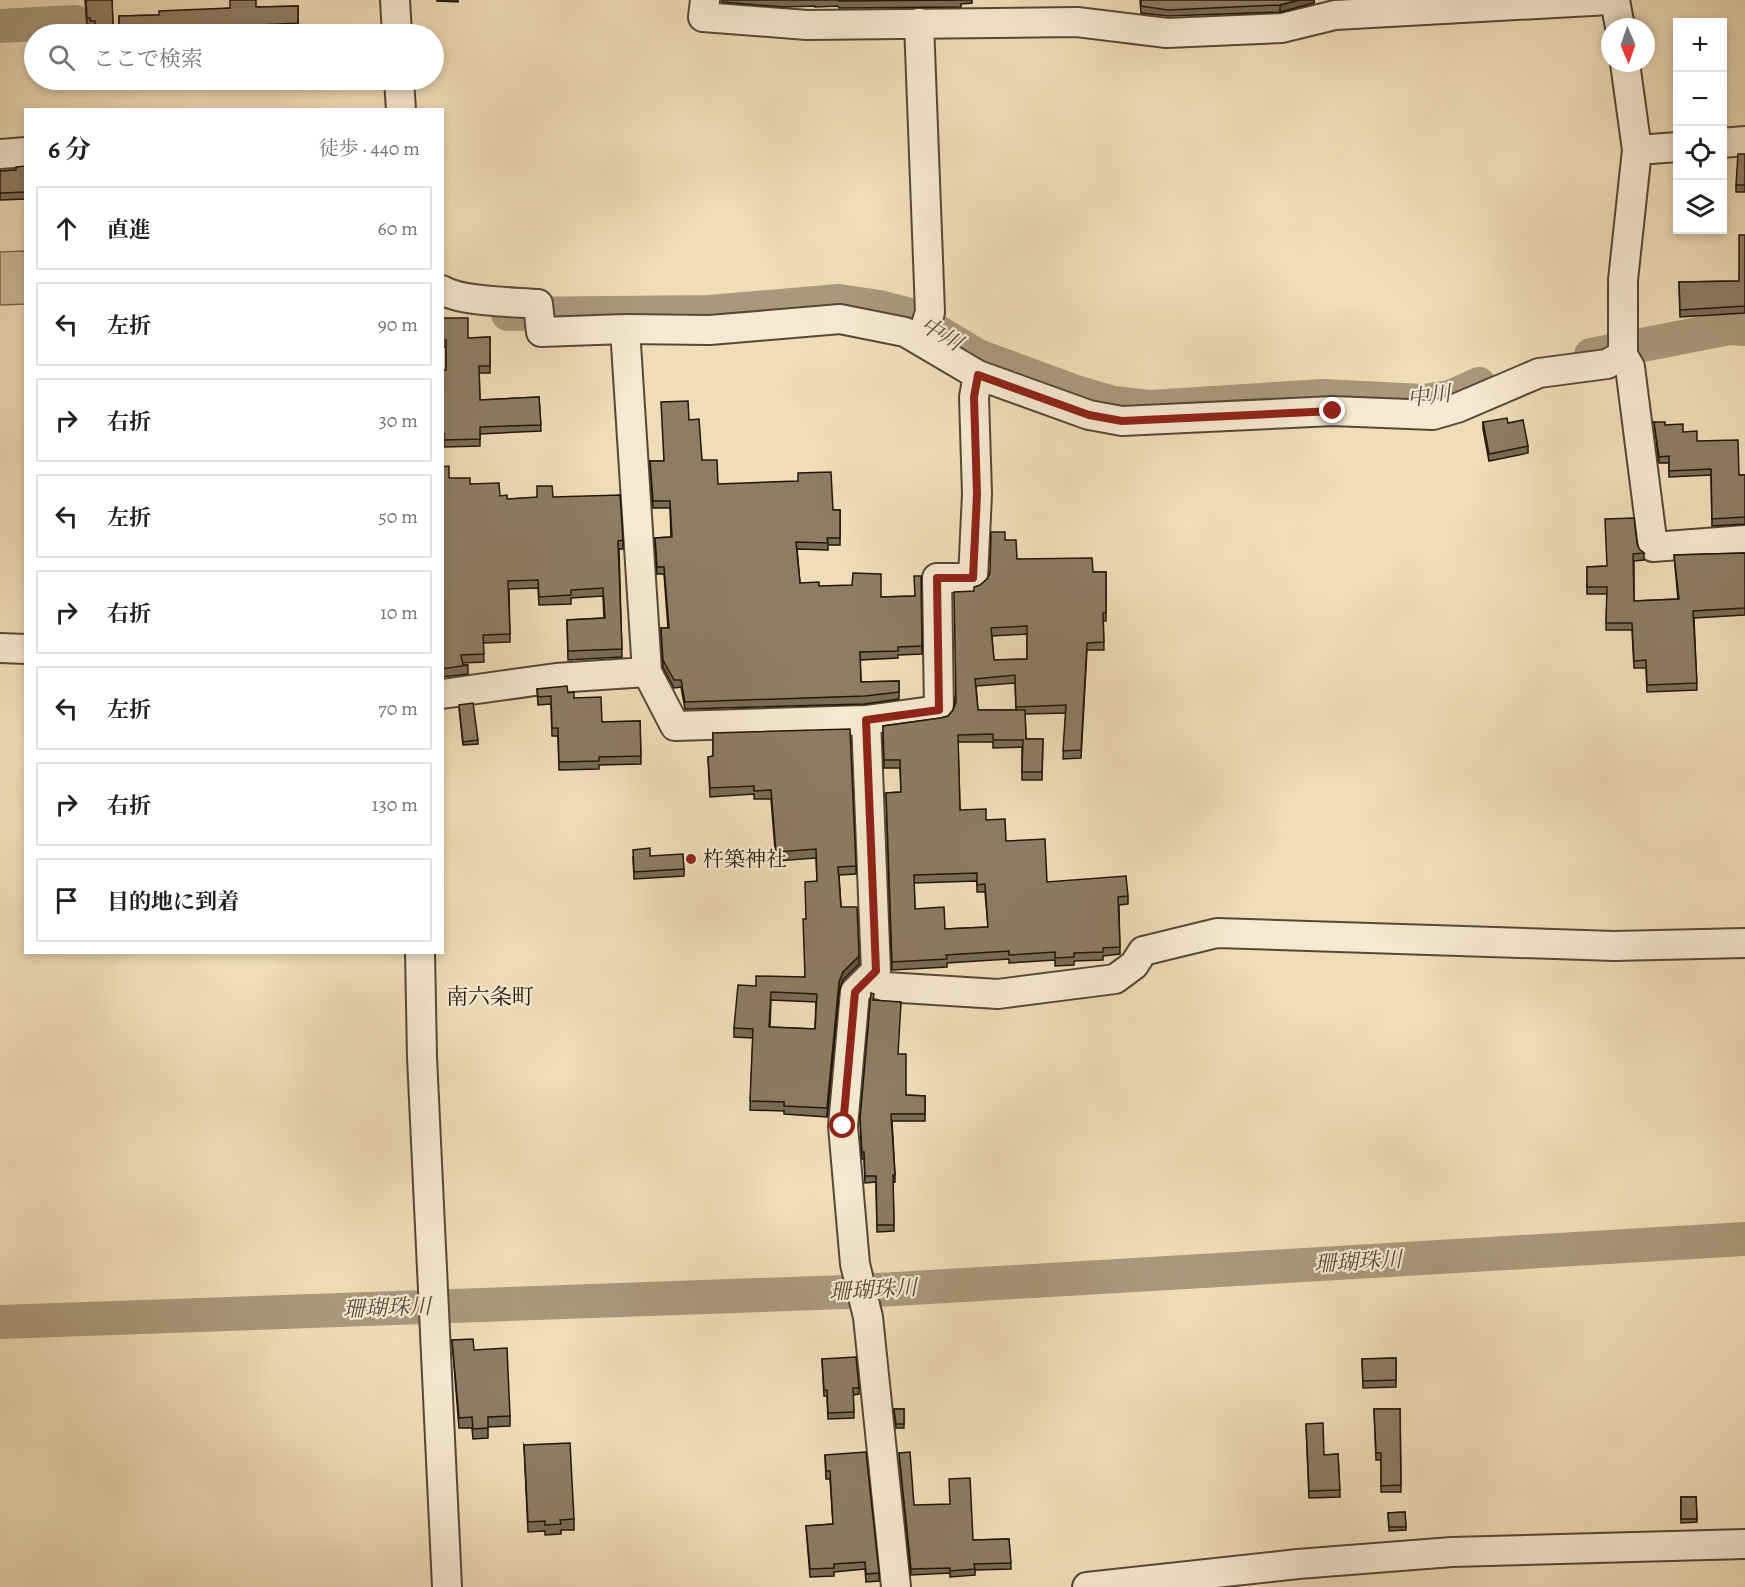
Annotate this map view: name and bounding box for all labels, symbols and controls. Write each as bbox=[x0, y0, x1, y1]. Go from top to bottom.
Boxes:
north arrow bbox=[1601, 18, 1655, 72]
map controls bbox=[1673, 18, 1727, 234]
button: + bbox=[1673, 18, 1727, 72]
search box bbox=[24, 24, 444, 90]
icon: search bbox=[45, 41, 78, 74]
text: ここで検索 bbox=[93, 44, 203, 74]
button: − bbox=[1673, 72, 1727, 126]
button: locate bbox=[1673, 126, 1727, 180]
text: 6 分 bbox=[48, 132, 91, 167]
text: 徒歩 · 440 m bbox=[319, 135, 420, 162]
button: layers bbox=[1673, 180, 1727, 234]
icon: ahead bbox=[50, 212, 83, 245]
text: 直進 bbox=[107, 215, 151, 245]
text: 60 m bbox=[378, 215, 418, 242]
icon: left bbox=[50, 308, 83, 341]
water label: 中川 bbox=[914, 310, 969, 359]
text: 左折 bbox=[107, 311, 151, 341]
text: 90 m bbox=[378, 311, 418, 338]
water label: 中川 bbox=[1405, 378, 1455, 414]
route end bbox=[1319, 397, 1345, 423]
icon: right bbox=[50, 404, 83, 437]
text: 右折 bbox=[107, 407, 151, 437]
text: 30 m bbox=[378, 407, 418, 434]
icon: left bbox=[50, 500, 83, 533]
text: 左折 bbox=[107, 503, 151, 533]
text: 50 m bbox=[378, 503, 418, 530]
icon: right bbox=[50, 596, 83, 629]
text: 右折 bbox=[107, 599, 151, 629]
text: 10 m bbox=[380, 599, 418, 626]
icon: left bbox=[50, 692, 83, 725]
text: 左折 bbox=[107, 695, 151, 725]
text: 70 m bbox=[378, 695, 418, 722]
icon: right bbox=[50, 788, 83, 821]
text: 右折 bbox=[107, 791, 151, 821]
text: 130 m bbox=[372, 791, 418, 818]
place label: 杵築神社 bbox=[703, 845, 787, 873]
marker: 杵築神社 bbox=[684, 852, 698, 866]
icon: arrive bbox=[50, 884, 83, 917]
text: 目的地に到着 bbox=[107, 887, 239, 917]
district label: 南六条町 bbox=[446, 982, 534, 1012]
route start bbox=[829, 1112, 855, 1138]
water label: 珊瑚珠川 bbox=[1313, 1245, 1405, 1279]
water label: 珊瑚珠川 bbox=[828, 1273, 920, 1307]
water label: 珊瑚珠川 bbox=[342, 1291, 433, 1325]

